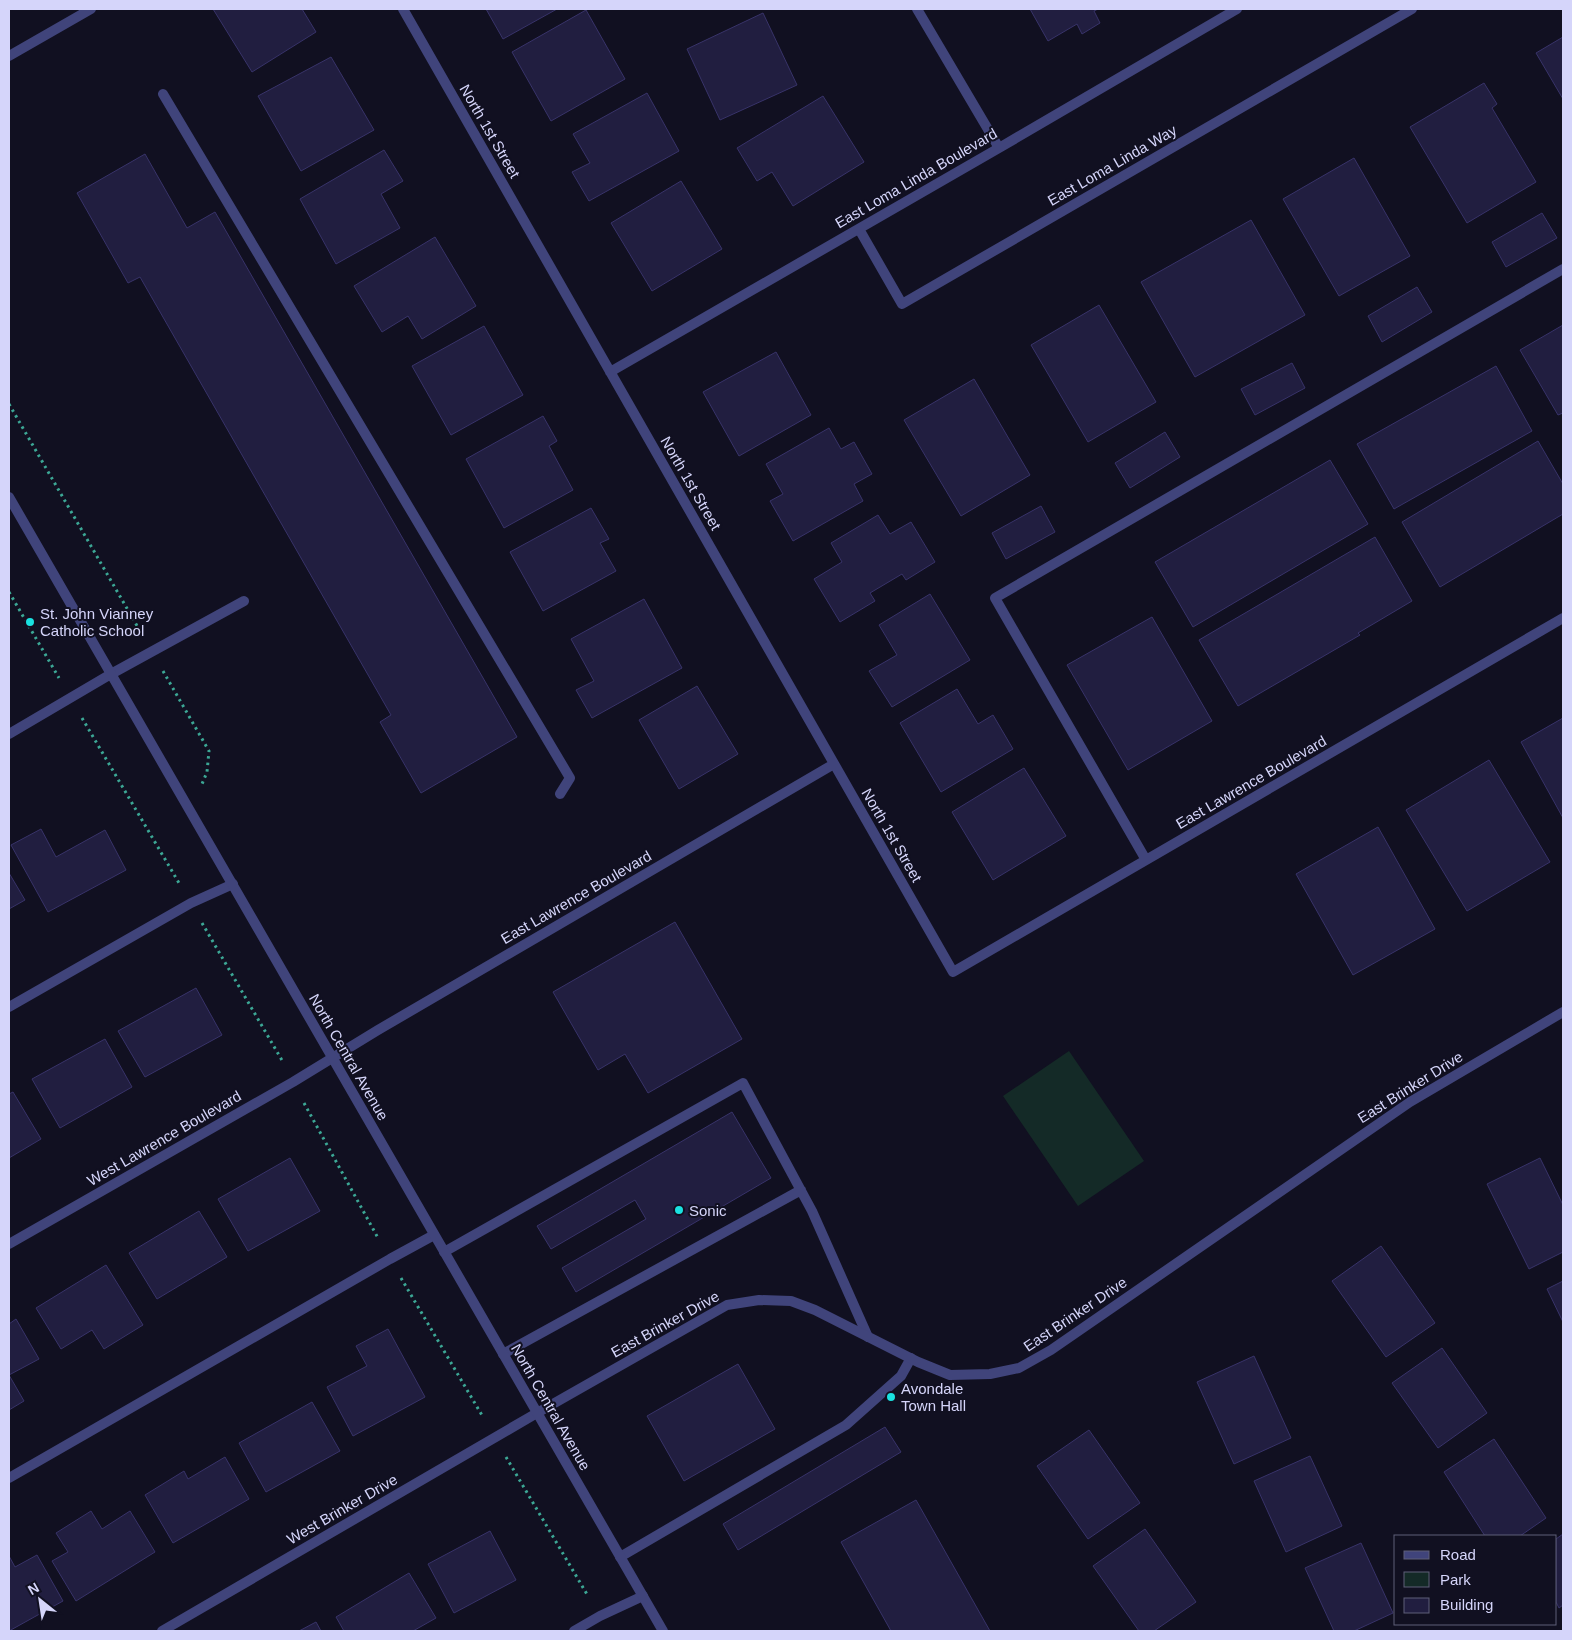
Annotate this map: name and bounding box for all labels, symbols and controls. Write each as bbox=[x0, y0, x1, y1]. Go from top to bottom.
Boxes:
street label: North 1st Street bbox=[456, 81, 524, 181]
street label: East Loma Linda Way bbox=[1044, 121, 1180, 209]
street label: East Loma Linda Boulevard bbox=[832, 125, 1000, 231]
street label: North 1st Street bbox=[657, 433, 725, 533]
place label: St. John Vianney Catholic School bbox=[40, 605, 154, 639]
marker: St. John Vianney Catholic School bbox=[24, 616, 36, 628]
street label: East Lawrence Boulevard bbox=[1173, 732, 1329, 832]
street label: North 1st Street bbox=[858, 785, 926, 885]
street label: East Lawrence Boulevard bbox=[498, 847, 654, 947]
street label: North Central Avenue bbox=[306, 991, 392, 1123]
street label: East Brinker Drive bbox=[1354, 1048, 1466, 1126]
street label: West Lawrence Boulevard bbox=[84, 1087, 244, 1189]
place label: Sonic bbox=[689, 1202, 727, 1219]
marker: Sonic bbox=[673, 1204, 685, 1216]
street label: East Brinker Drive bbox=[1020, 1273, 1130, 1355]
street label: East Brinker Drive bbox=[608, 1287, 722, 1361]
street label: North Central Avenue bbox=[508, 1341, 594, 1473]
place label: Avondale Town Hall bbox=[901, 1380, 966, 1414]
marker: Avondale Town Hall bbox=[885, 1391, 897, 1403]
street label: West Brinker Drive bbox=[284, 1470, 400, 1548]
legend bbox=[1394, 1535, 1557, 1625]
text: Road bbox=[1440, 1546, 1476, 1563]
text: Park bbox=[1440, 1571, 1471, 1588]
north arrow bbox=[15, 1575, 65, 1625]
text: N bbox=[25, 1579, 42, 1598]
text: Building bbox=[1440, 1596, 1493, 1613]

